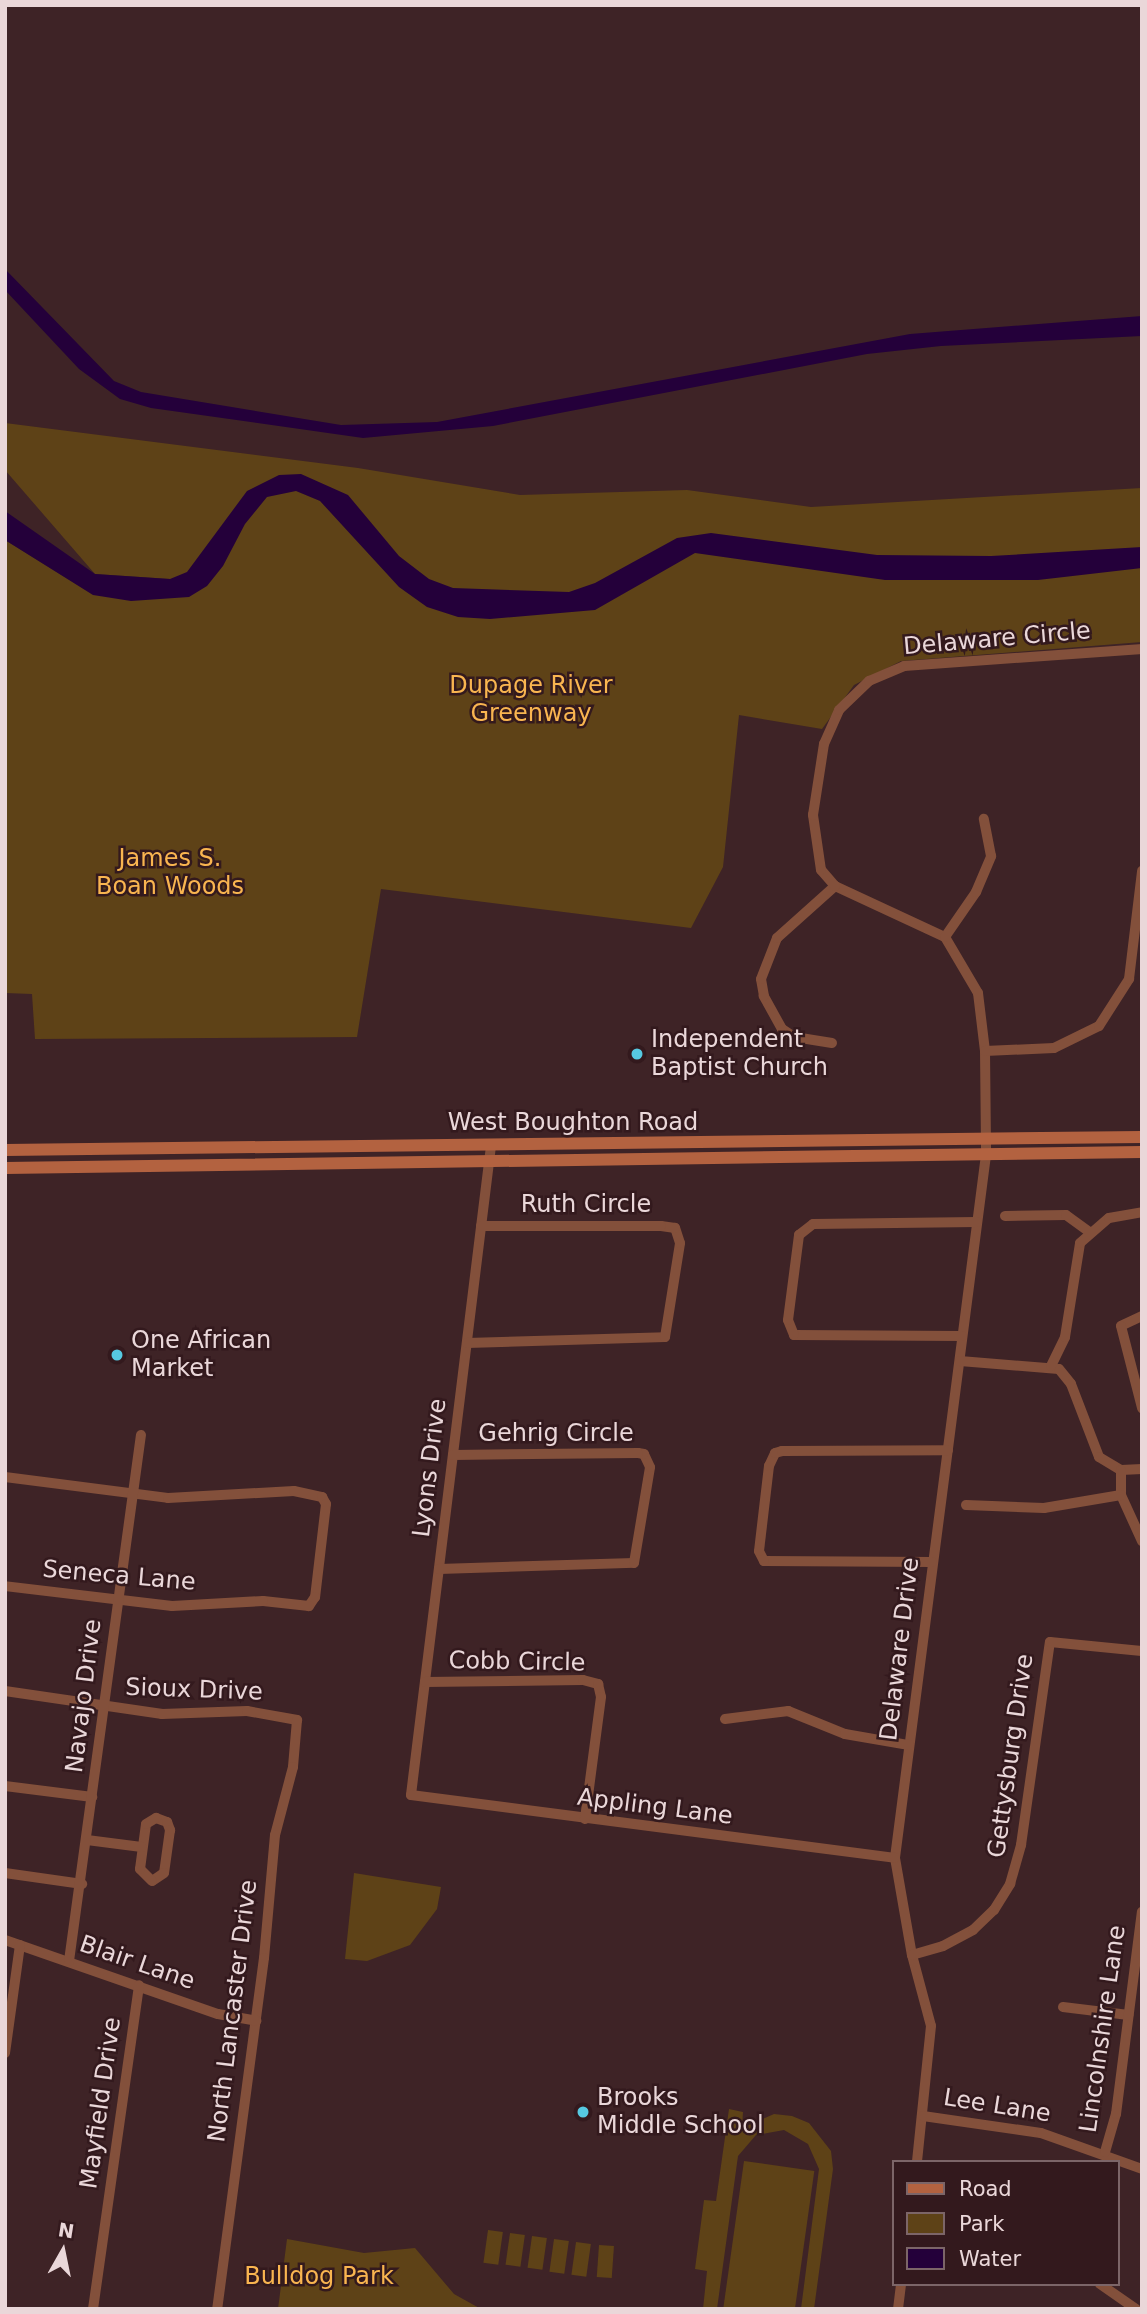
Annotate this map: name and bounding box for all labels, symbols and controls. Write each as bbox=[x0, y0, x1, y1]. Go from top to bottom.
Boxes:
street label: Delaware Circle bbox=[902, 616, 1092, 662]
park label: Dupage River Greenway bbox=[449, 672, 613, 728]
park label: James S. Boan Woods bbox=[96, 845, 244, 901]
place label: Independent Baptist Church bbox=[651, 1026, 828, 1082]
marker: Independent Baptist Church bbox=[629, 1046, 645, 1062]
street label: West Boughton Road bbox=[448, 1109, 698, 1137]
street label: Ruth Circle bbox=[521, 1191, 651, 1219]
place label: One African Market bbox=[131, 1327, 271, 1383]
marker: One African Market bbox=[109, 1347, 125, 1363]
street label: Lyons Drive bbox=[407, 1397, 453, 1539]
street label: Gehrig Circle bbox=[478, 1420, 634, 1448]
street label: Seneca Lane bbox=[41, 1555, 197, 1597]
street label: Delaware Drive bbox=[874, 1556, 926, 1742]
street label: Navajo Drive bbox=[60, 1618, 108, 1774]
street label: Cobb Circle bbox=[448, 1646, 586, 1678]
street label: Gettysburg Drive bbox=[982, 1652, 1040, 1860]
street label: Sioux Drive bbox=[125, 1673, 263, 1707]
street label: Appling Lane bbox=[576, 1783, 734, 1831]
street label: North Lancaster Drive bbox=[203, 1878, 263, 2144]
street label: Lincolnshire Lane bbox=[1074, 1923, 1132, 2135]
street label: Blair Lane bbox=[76, 1930, 198, 1996]
street label: Mayfield Drive bbox=[75, 2015, 127, 2191]
street label: Lee Lane bbox=[941, 2083, 1053, 2129]
place label: Brooks Middle School bbox=[597, 2084, 764, 2140]
marker: Brooks Middle School bbox=[575, 2104, 591, 2120]
legend bbox=[892, 2160, 1119, 2286]
text: Road bbox=[959, 2177, 1012, 2201]
text: Park bbox=[959, 2212, 1004, 2236]
north arrow bbox=[28, 2216, 98, 2286]
text: N bbox=[57, 2218, 76, 2242]
text: Water bbox=[959, 2247, 1021, 2271]
park label: Bulldog Park bbox=[244, 2263, 394, 2291]

